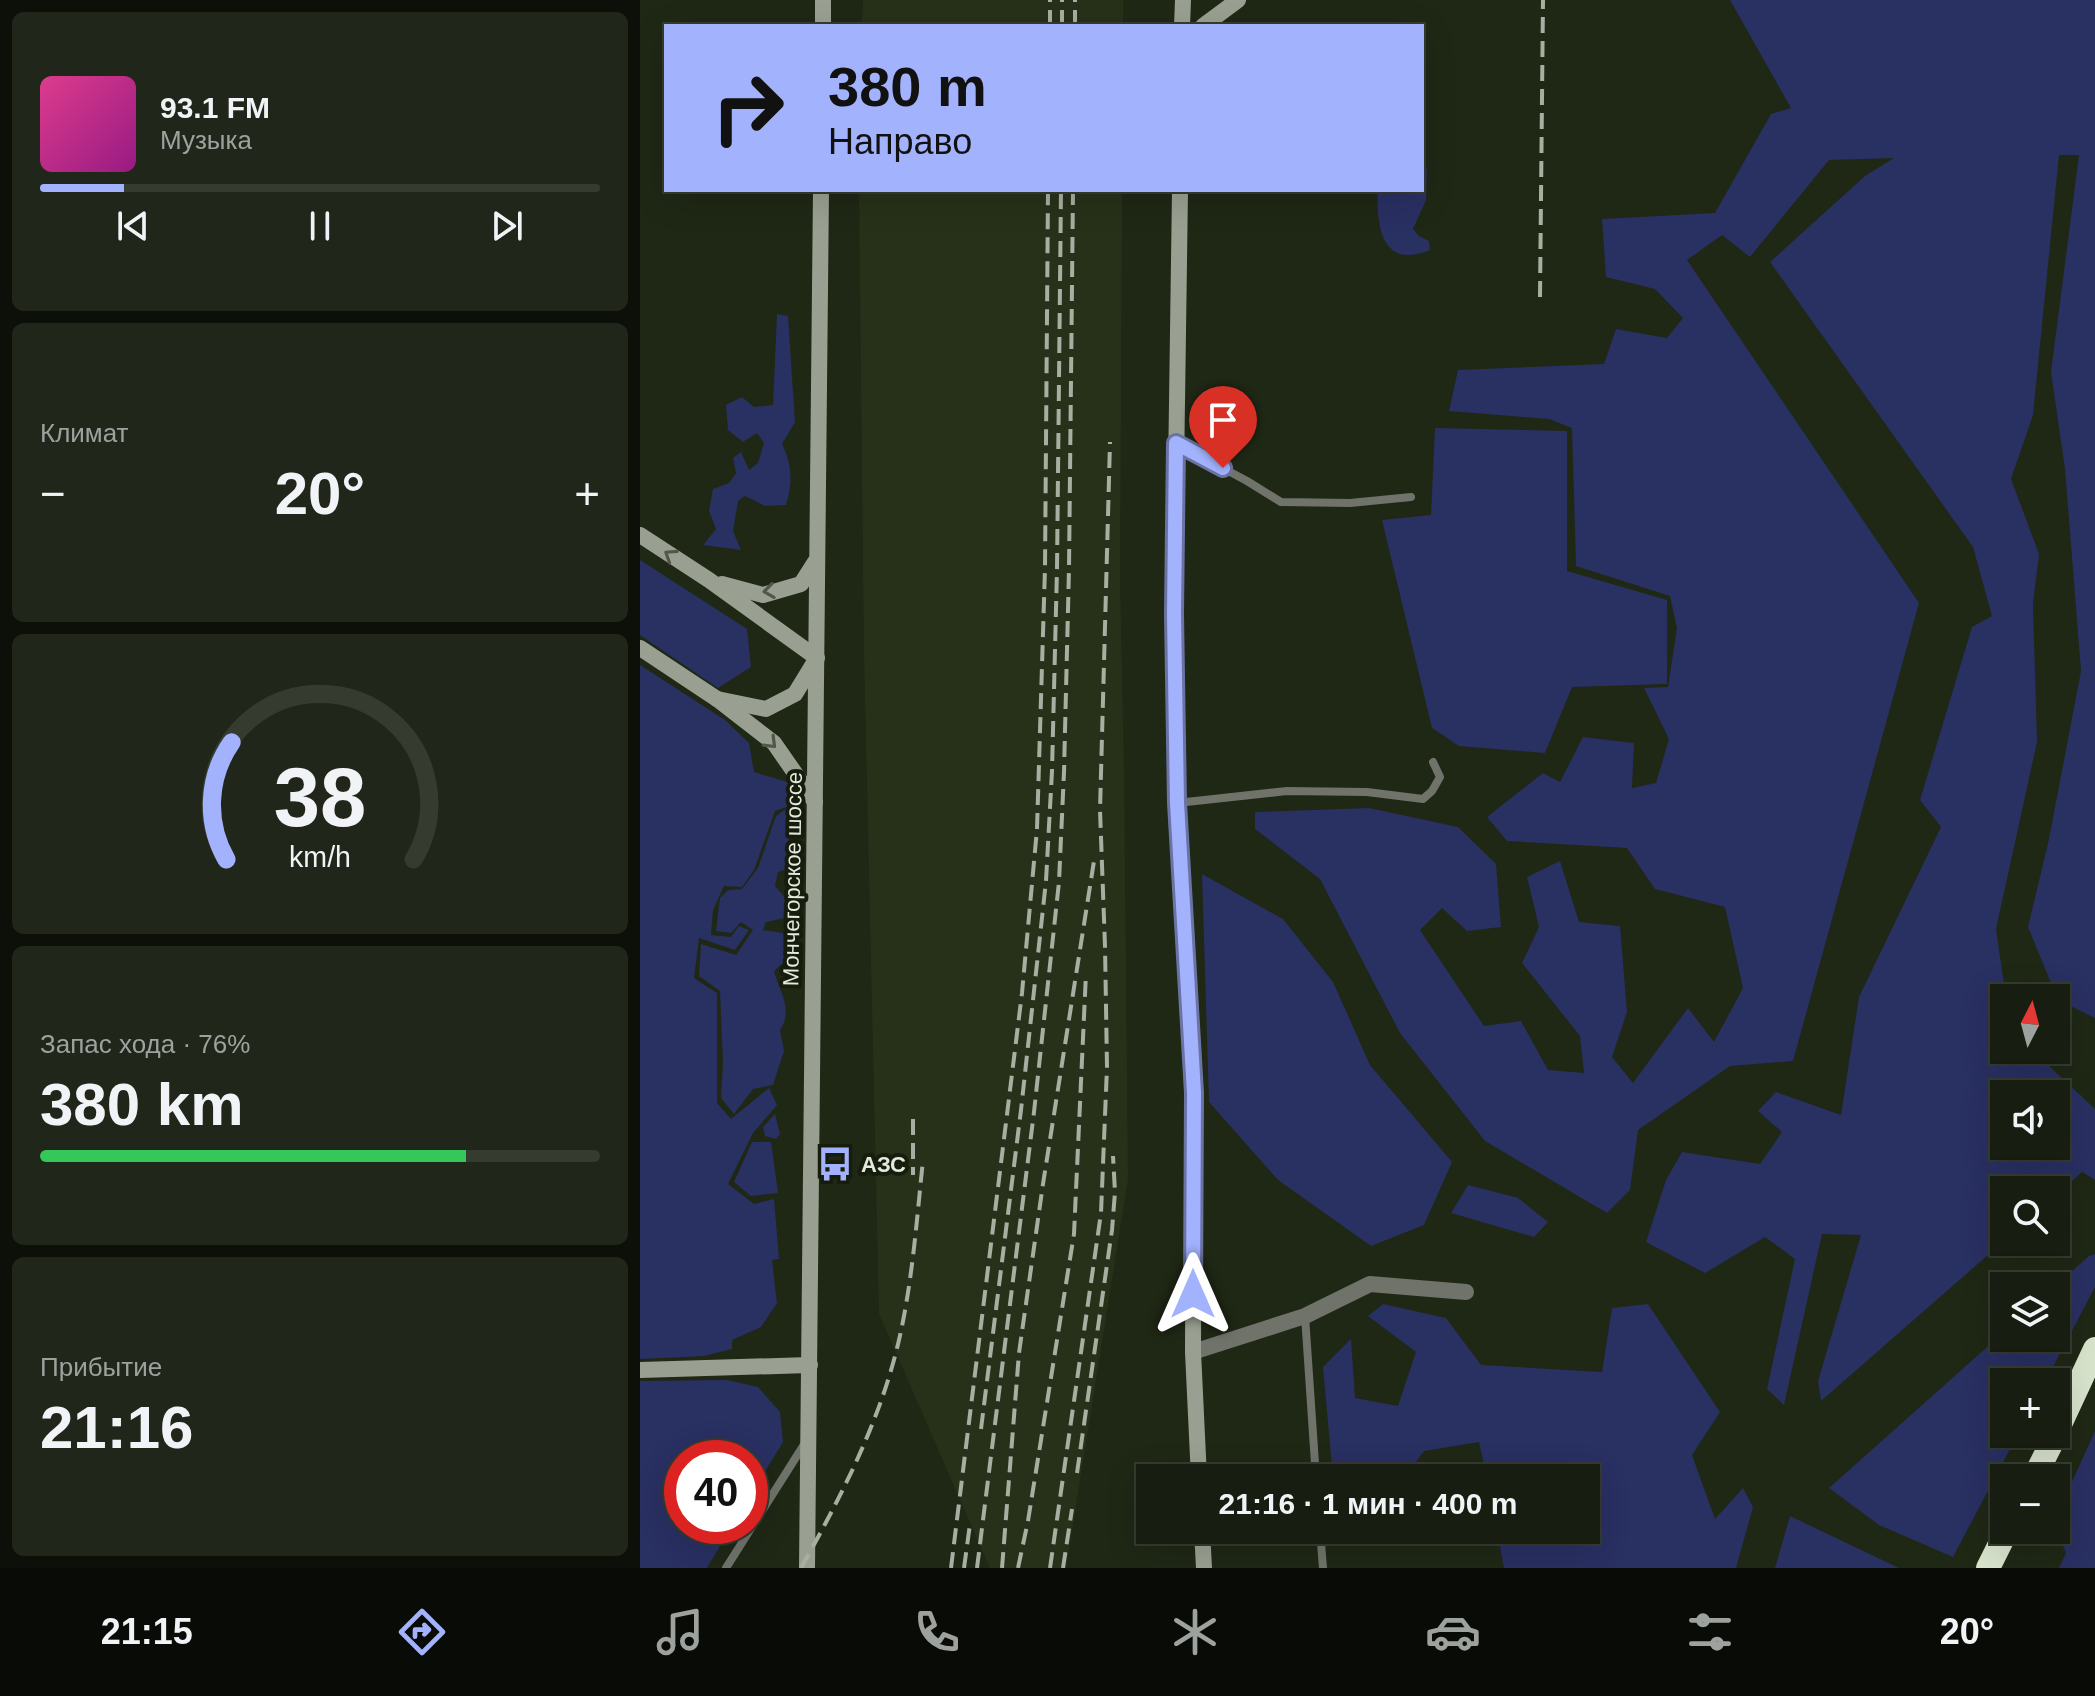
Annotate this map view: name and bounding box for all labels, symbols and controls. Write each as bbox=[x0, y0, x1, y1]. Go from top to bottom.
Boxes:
text: 380 m bbox=[828, 55, 987, 118]
icon: right bbox=[696, 56, 800, 160]
text: 93.1 FM bbox=[160, 91, 270, 124]
text: Направо bbox=[828, 121, 972, 162]
text: Музыка bbox=[160, 125, 252, 155]
icon: previous bbox=[111, 204, 155, 248]
icon: pause bbox=[298, 204, 342, 248]
icon: next bbox=[485, 204, 529, 248]
pin bbox=[1189, 386, 1257, 468]
icon: arrive bbox=[1201, 398, 1245, 442]
text: Климат bbox=[40, 418, 129, 448]
text: 20° bbox=[275, 460, 365, 527]
text: − bbox=[40, 469, 66, 518]
text: + bbox=[574, 469, 600, 518]
one-way arrow bbox=[664, 549, 679, 564]
one-way arrow bbox=[762, 583, 775, 600]
one-way arrow bbox=[762, 733, 776, 748]
text: 38 bbox=[274, 751, 366, 844]
street label: Мончегорское шоссе bbox=[778, 772, 807, 986]
text: km/h bbox=[289, 841, 351, 873]
north arrow bbox=[1990, 984, 2070, 1064]
map controls bbox=[1990, 984, 2070, 1544]
text: Запас хода · 76% bbox=[40, 1029, 250, 1059]
text: 380 km bbox=[40, 1071, 244, 1138]
button: sound bbox=[1990, 1080, 2070, 1160]
bus stop icon: АЗС bbox=[816, 1145, 854, 1183]
place label: АЗС bbox=[861, 1152, 906, 1177]
button: search bbox=[1990, 1176, 2070, 1256]
position arrow bbox=[1151, 1252, 1235, 1336]
button: layers bbox=[1990, 1272, 2070, 1352]
text: Прибытие bbox=[40, 1352, 162, 1382]
button: + bbox=[1990, 1368, 2070, 1448]
text: 21:16 bbox=[40, 1394, 193, 1461]
speed limit sign: 40 bbox=[664, 1440, 768, 1544]
button: − bbox=[1990, 1464, 2070, 1544]
text: 21:16 · 1 мин · 400 m bbox=[1219, 1487, 1517, 1520]
icon: directions bbox=[394, 1604, 450, 1660]
icon: music bbox=[652, 1604, 708, 1660]
icon: phone bbox=[909, 1604, 965, 1660]
icon: climate bbox=[1167, 1604, 1223, 1660]
icon: car bbox=[1425, 1604, 1481, 1660]
icon: filters bbox=[1682, 1604, 1738, 1660]
text: 21:15 bbox=[101, 1611, 193, 1652]
text: 20° bbox=[1940, 1611, 1994, 1652]

